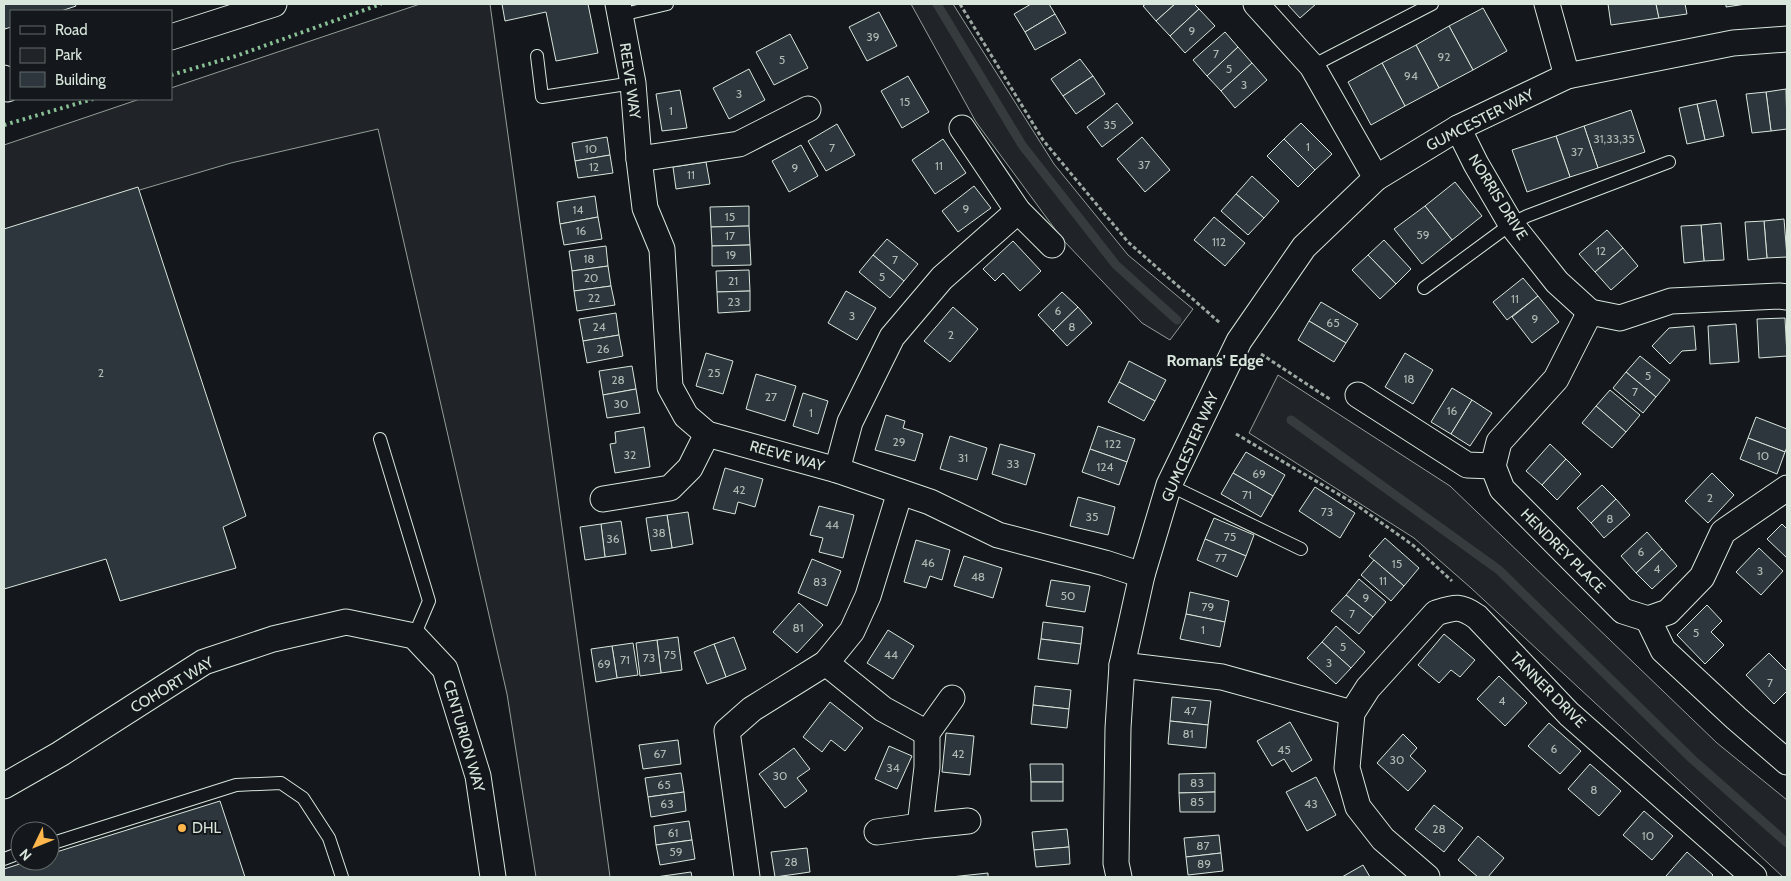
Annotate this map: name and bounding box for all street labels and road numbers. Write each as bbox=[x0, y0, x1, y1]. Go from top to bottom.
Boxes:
street label: REEVE WAY bbox=[616, 42, 644, 121]
street label: GUMCESTER WAY bbox=[1423, 85, 1537, 155]
street label: NORRIS DRIVE bbox=[1465, 151, 1531, 243]
street label: GUMCESTER WAY bbox=[1158, 389, 1222, 505]
street label: REEVE WAY bbox=[748, 437, 827, 475]
street label: HENDREY PLACE bbox=[1517, 505, 1609, 597]
street label: TANNER DRIVE bbox=[1506, 648, 1590, 732]
street label: COHORT WAY bbox=[127, 653, 217, 717]
street label: CENTURION WAY bbox=[439, 678, 489, 795]

